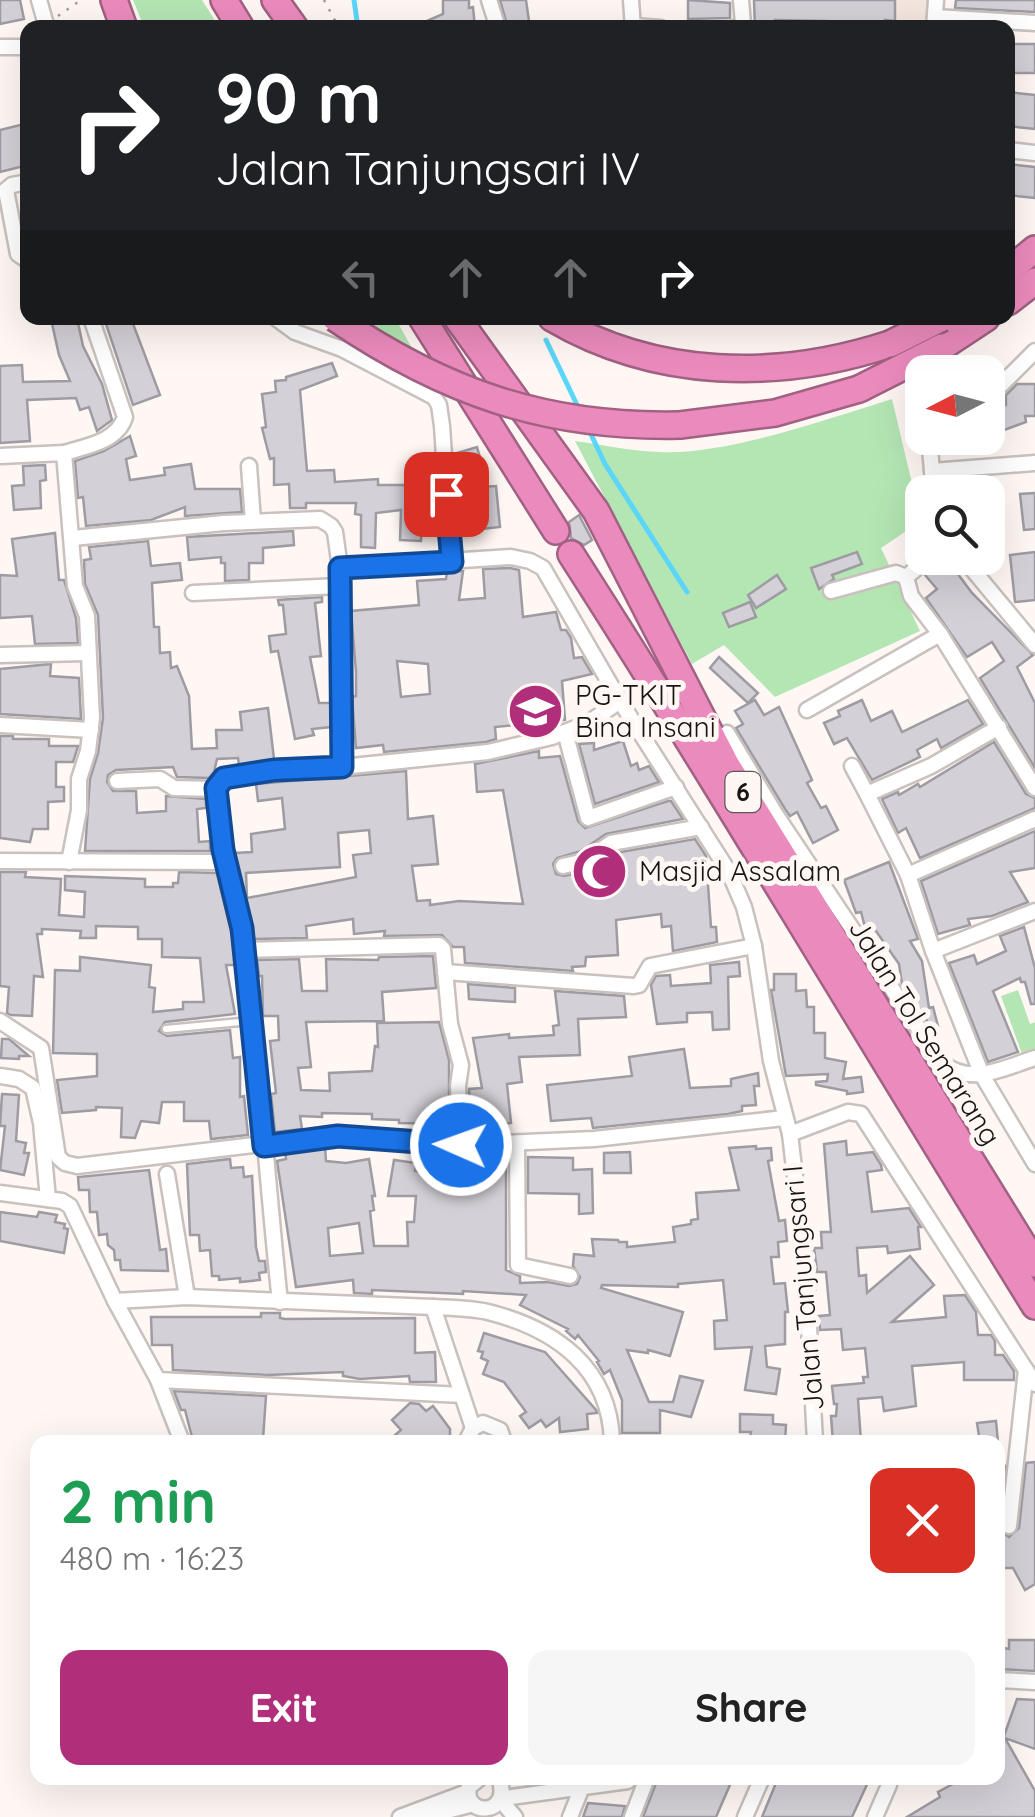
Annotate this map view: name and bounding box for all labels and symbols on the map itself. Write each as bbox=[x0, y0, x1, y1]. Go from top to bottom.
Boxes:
north arrow bbox=[905, 355, 1005, 455]
pin bbox=[404, 452, 489, 537]
place label: PG-TKIT Bina Insani bbox=[575, 677, 716, 744]
school or university icon: PG-TKIT Bina Insani bbox=[506, 681, 566, 741]
road number: 6 bbox=[726, 772, 760, 812]
mosque icon: Masjid Assalam bbox=[570, 841, 630, 901]
place label: Masjid Assalam bbox=[639, 853, 841, 888]
street label: Jalan Tol Semarang bbox=[842, 912, 1009, 1151]
position arrow bbox=[409, 1093, 513, 1197]
street label: Jalan Tanjungsari I bbox=[774, 1164, 831, 1412]

